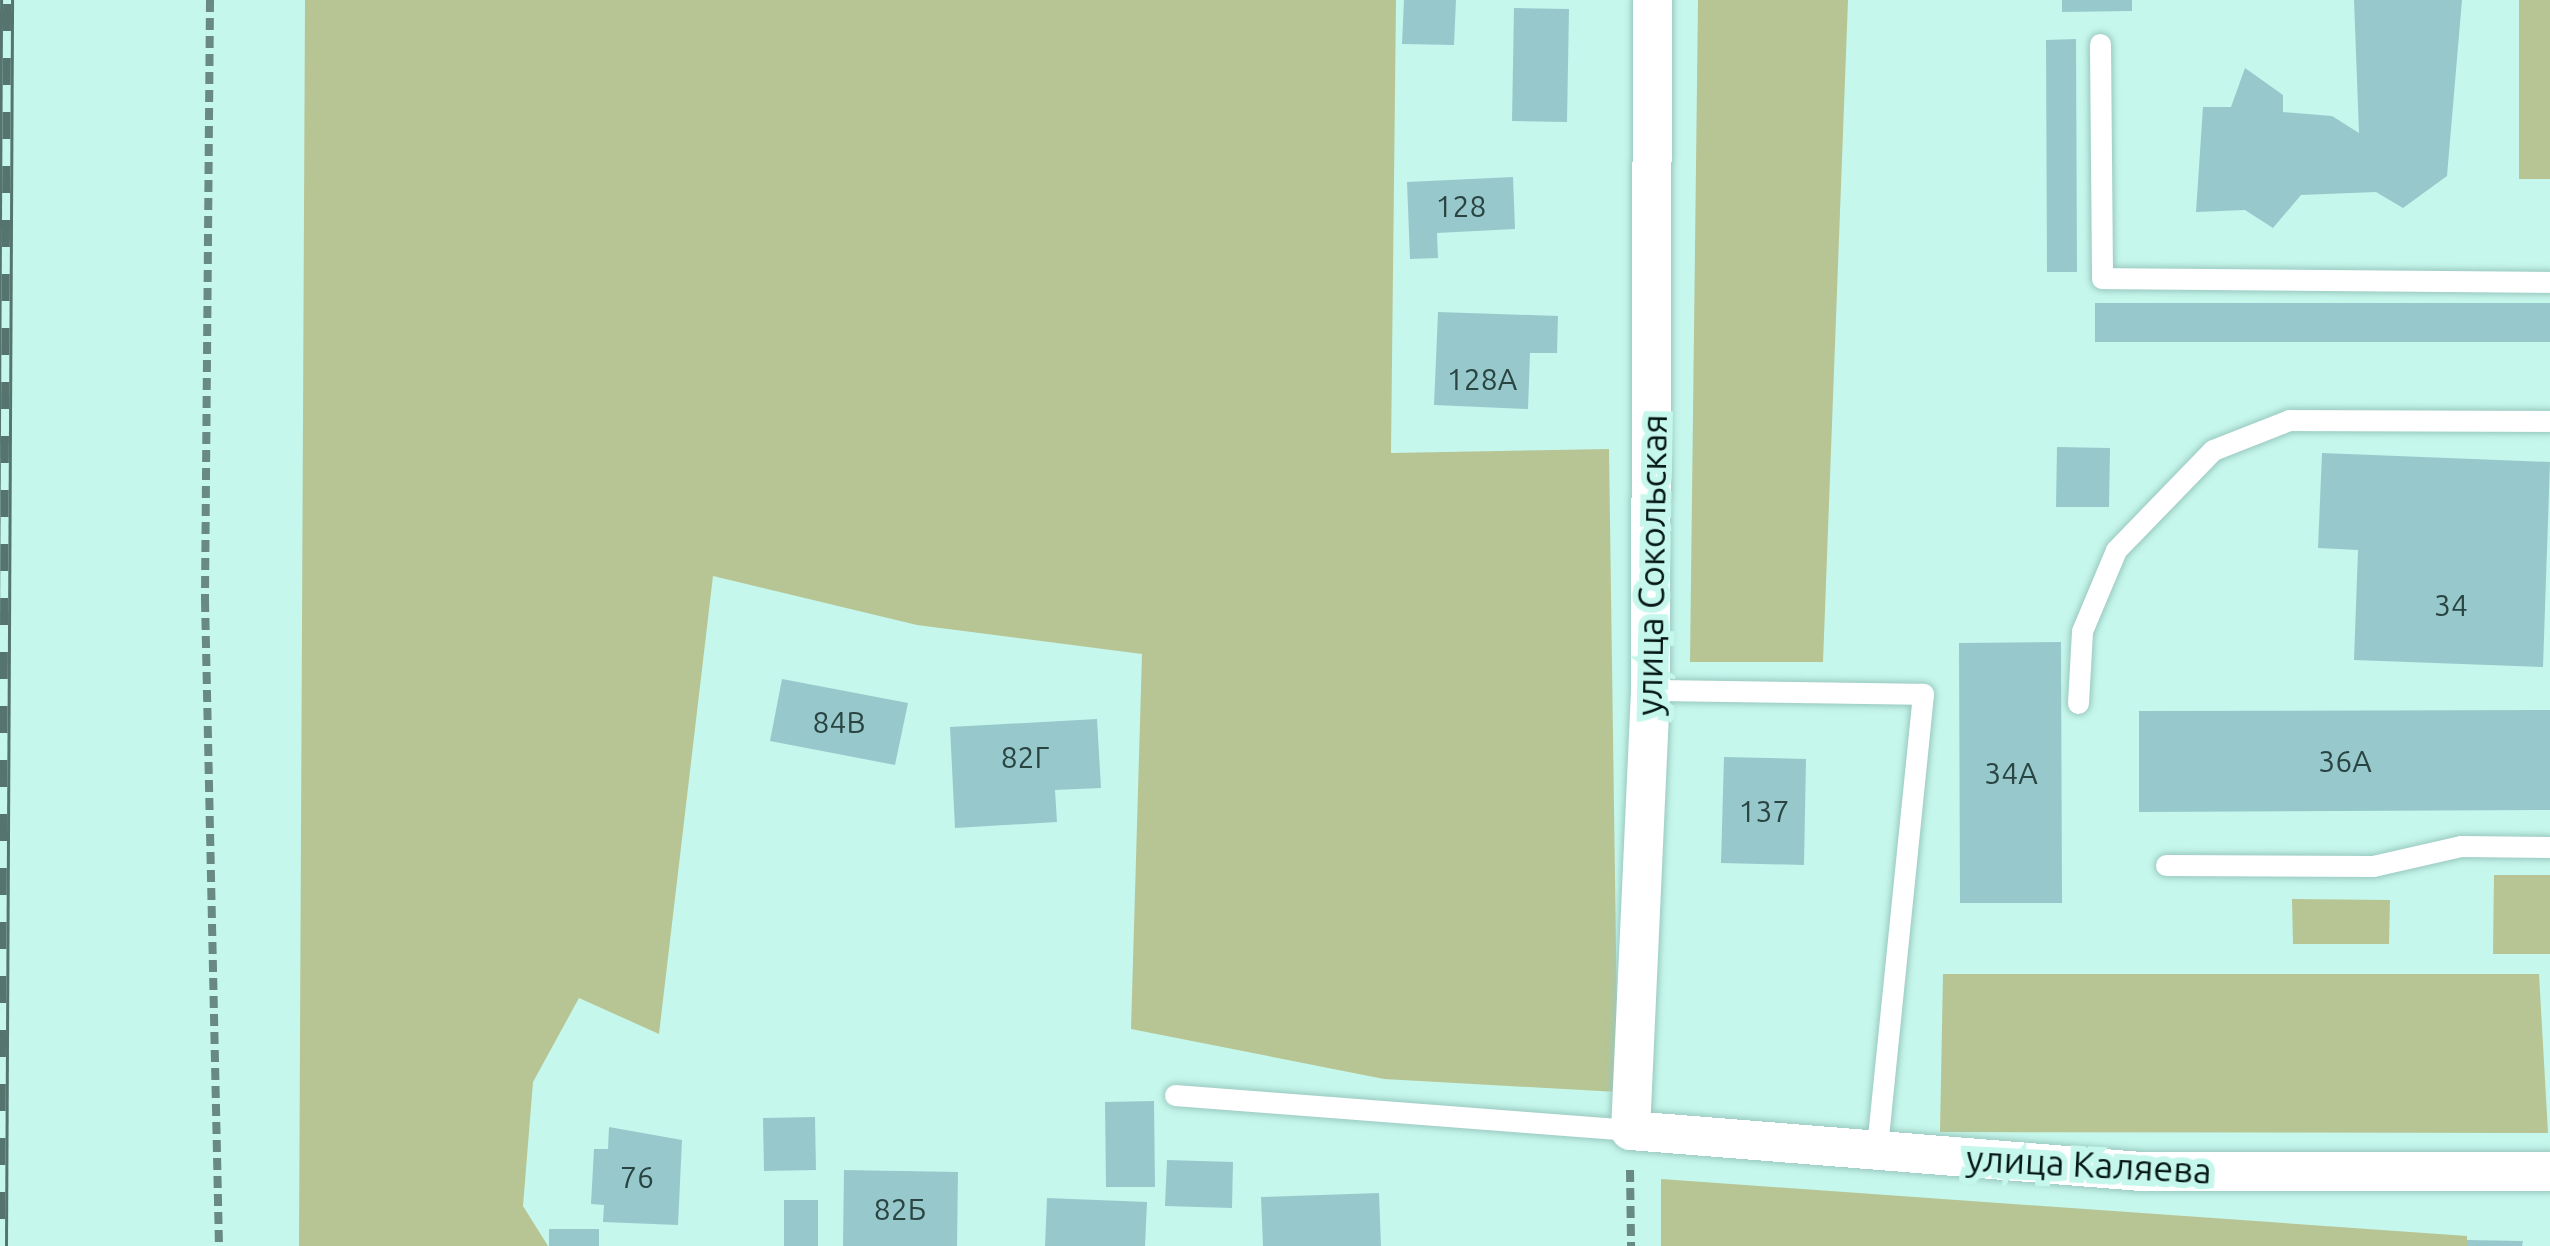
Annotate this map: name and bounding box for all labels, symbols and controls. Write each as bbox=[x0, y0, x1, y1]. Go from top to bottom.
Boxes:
house number: 128 bbox=[1436, 188, 1486, 224]
house number: 128А bbox=[1447, 361, 1517, 397]
street label: улица Сокольская bbox=[1627, 414, 1675, 716]
house number: 34 bbox=[2434, 587, 2468, 623]
house number: 84В bbox=[813, 704, 865, 740]
house number: 82Г bbox=[1001, 739, 1049, 775]
house number: 36А bbox=[2318, 743, 2372, 779]
house number: 34А bbox=[1984, 755, 2038, 791]
house number: 137 bbox=[1739, 793, 1789, 829]
street label: улица Каляева bbox=[1965, 1136, 2213, 1192]
house number: 76 bbox=[620, 1159, 654, 1195]
house number: 82Б bbox=[874, 1191, 926, 1227]

